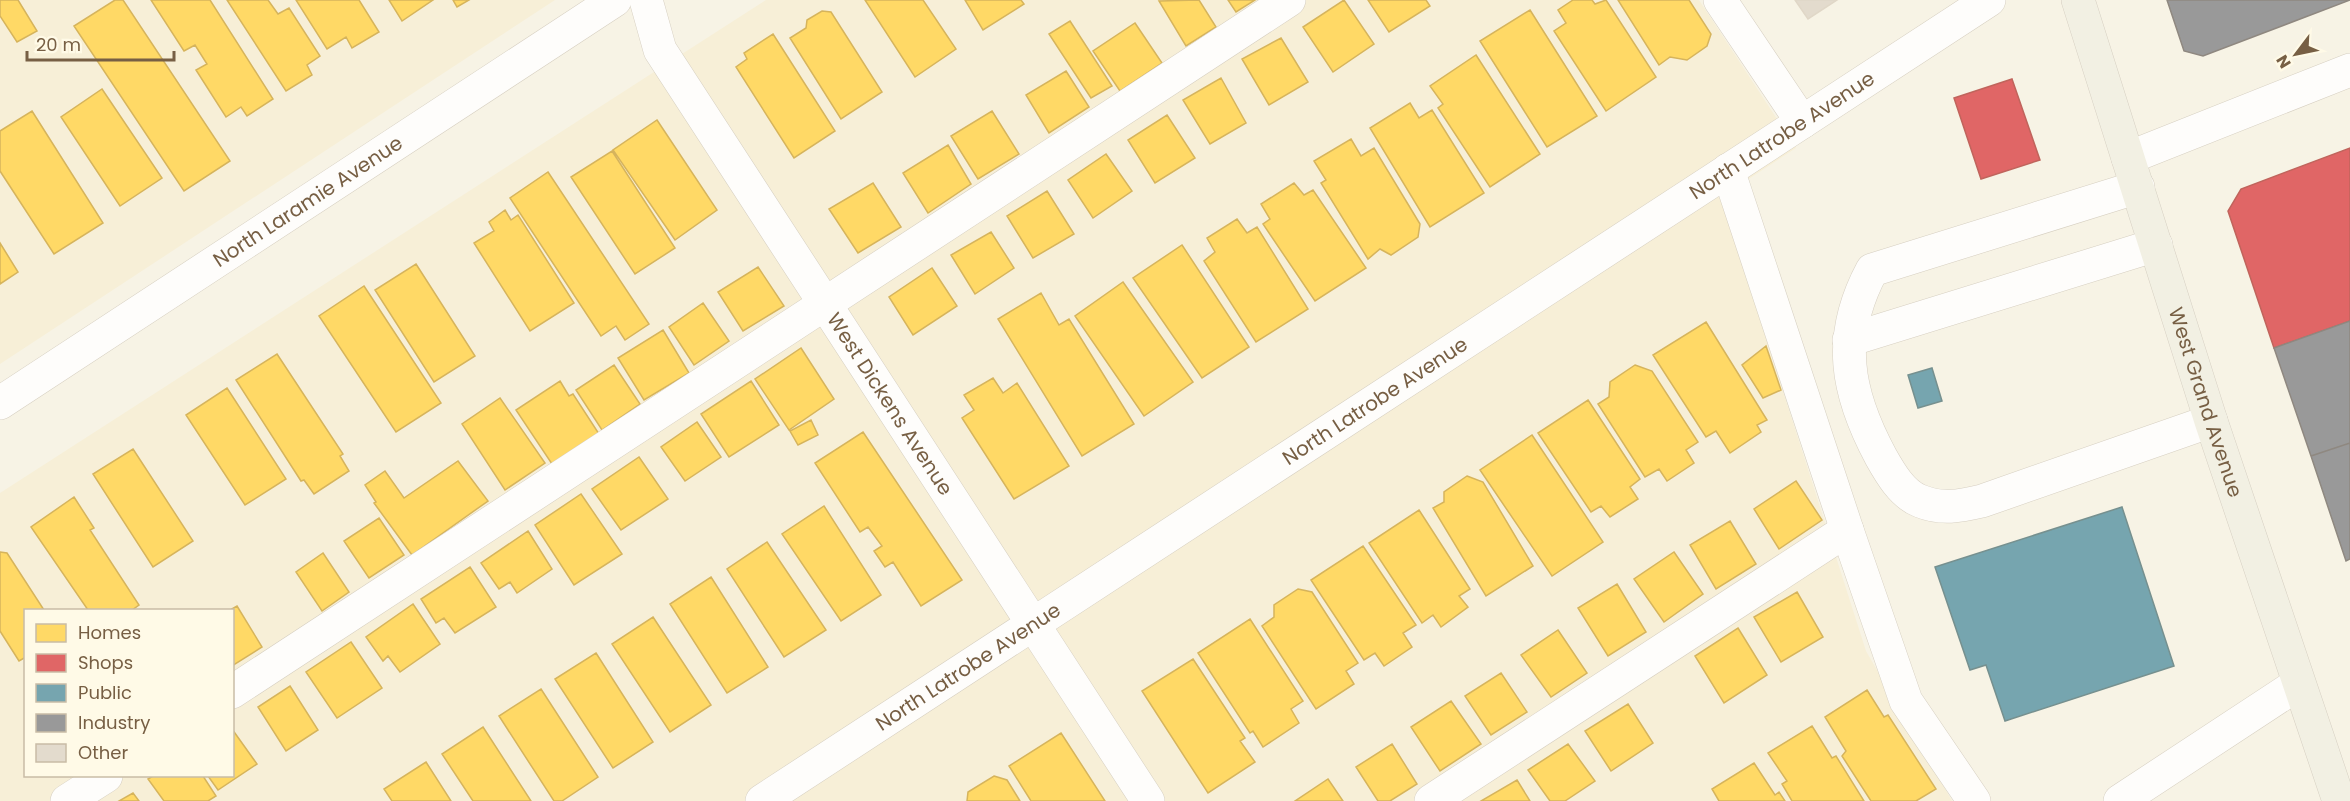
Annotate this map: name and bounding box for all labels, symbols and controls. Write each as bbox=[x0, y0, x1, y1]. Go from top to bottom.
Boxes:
scale bar bbox=[27, 24, 174, 62]
north arrow bbox=[2266, 24, 2326, 84]
text: 20 m bbox=[36, 32, 81, 57]
text: N bbox=[2271, 50, 2297, 73]
street label: North Latrobe Avenue bbox=[1684, 64, 1880, 206]
street label: North Laramie Avenue bbox=[208, 129, 408, 274]
street label: West Grand Avenue bbox=[2162, 304, 2250, 501]
street label: West Dickens Avenue bbox=[820, 307, 960, 501]
street label: North Latrobe Avenue bbox=[1277, 330, 1473, 472]
street label: North Latrobe Avenue bbox=[870, 596, 1066, 737]
legend bbox=[24, 609, 234, 777]
text: Homes bbox=[78, 620, 141, 645]
text: Shops bbox=[78, 650, 133, 675]
text: Public bbox=[78, 680, 132, 705]
text: Industry bbox=[78, 710, 150, 735]
text: Other bbox=[78, 740, 128, 765]

